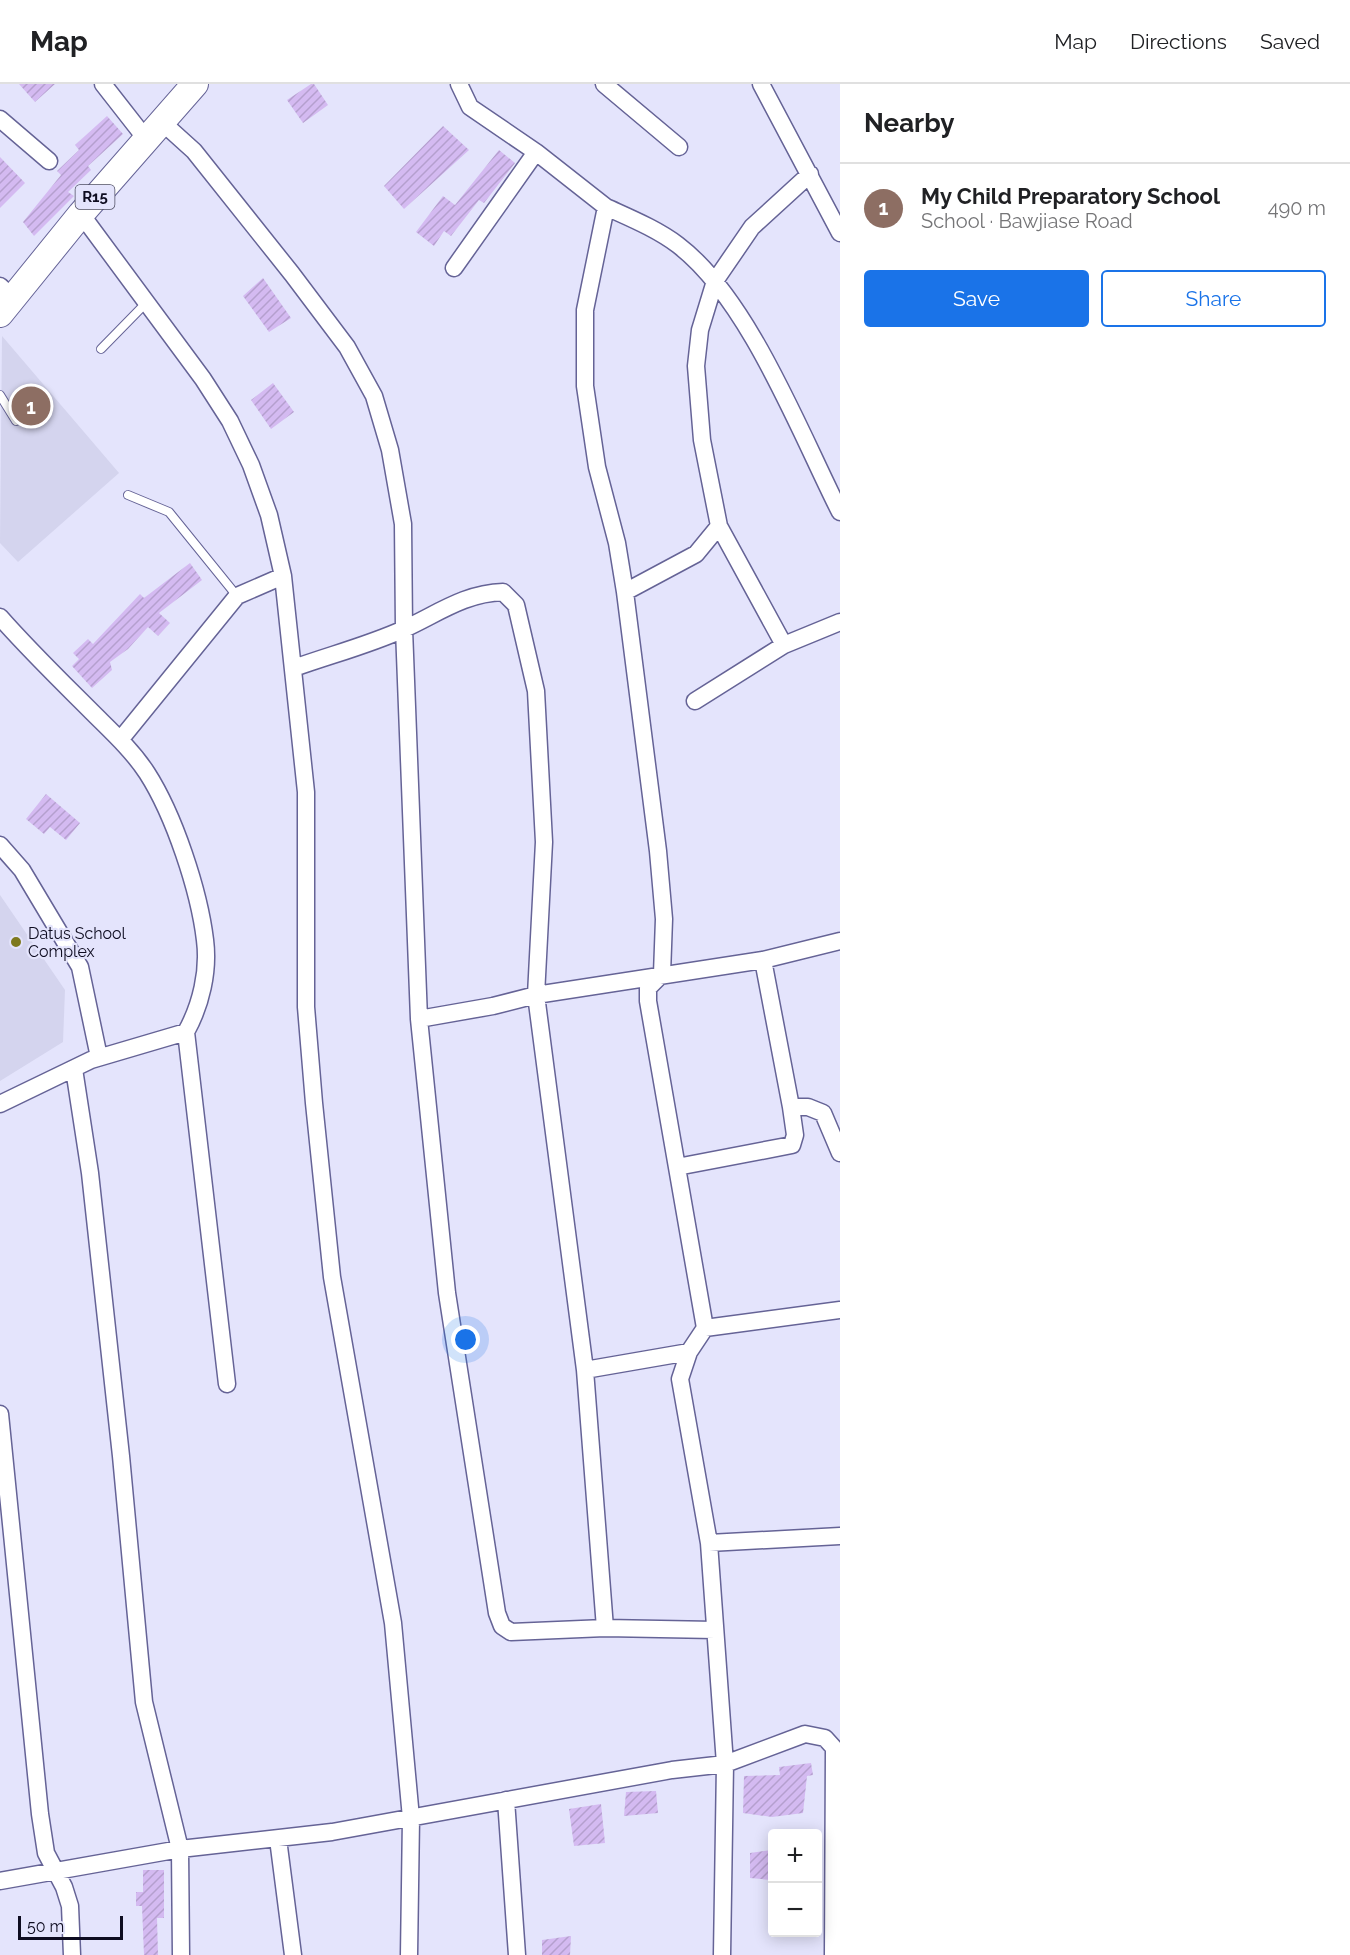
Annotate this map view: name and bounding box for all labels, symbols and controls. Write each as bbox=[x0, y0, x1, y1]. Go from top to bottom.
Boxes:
text: Map bbox=[30, 25, 88, 58]
text: Map bbox=[1054, 29, 1097, 54]
text: Directions bbox=[1130, 29, 1227, 54]
text: Saved bbox=[1260, 29, 1320, 54]
text: Nearby bbox=[864, 108, 954, 138]
text: My Child Preparatory School bbox=[921, 183, 1220, 209]
road number: R15 bbox=[76, 185, 115, 209]
text: 1 bbox=[879, 196, 888, 220]
text: 490 m bbox=[1268, 196, 1326, 220]
text: School · Bawjiase Road bbox=[921, 209, 1133, 233]
button: Save bbox=[864, 270, 1089, 327]
button: Share bbox=[1101, 270, 1326, 327]
pin: 1 bbox=[12, 384, 51, 428]
place label: Datus School Complex bbox=[28, 924, 127, 961]
marker: Datus School Complex bbox=[9, 935, 23, 949]
your location bbox=[451, 1325, 480, 1354]
map controls bbox=[768, 1829, 822, 1937]
button: + bbox=[768, 1829, 822, 1883]
button: − bbox=[768, 1883, 822, 1937]
scale bar bbox=[18, 1913, 123, 1940]
text: 50 m bbox=[27, 1917, 64, 1936]

